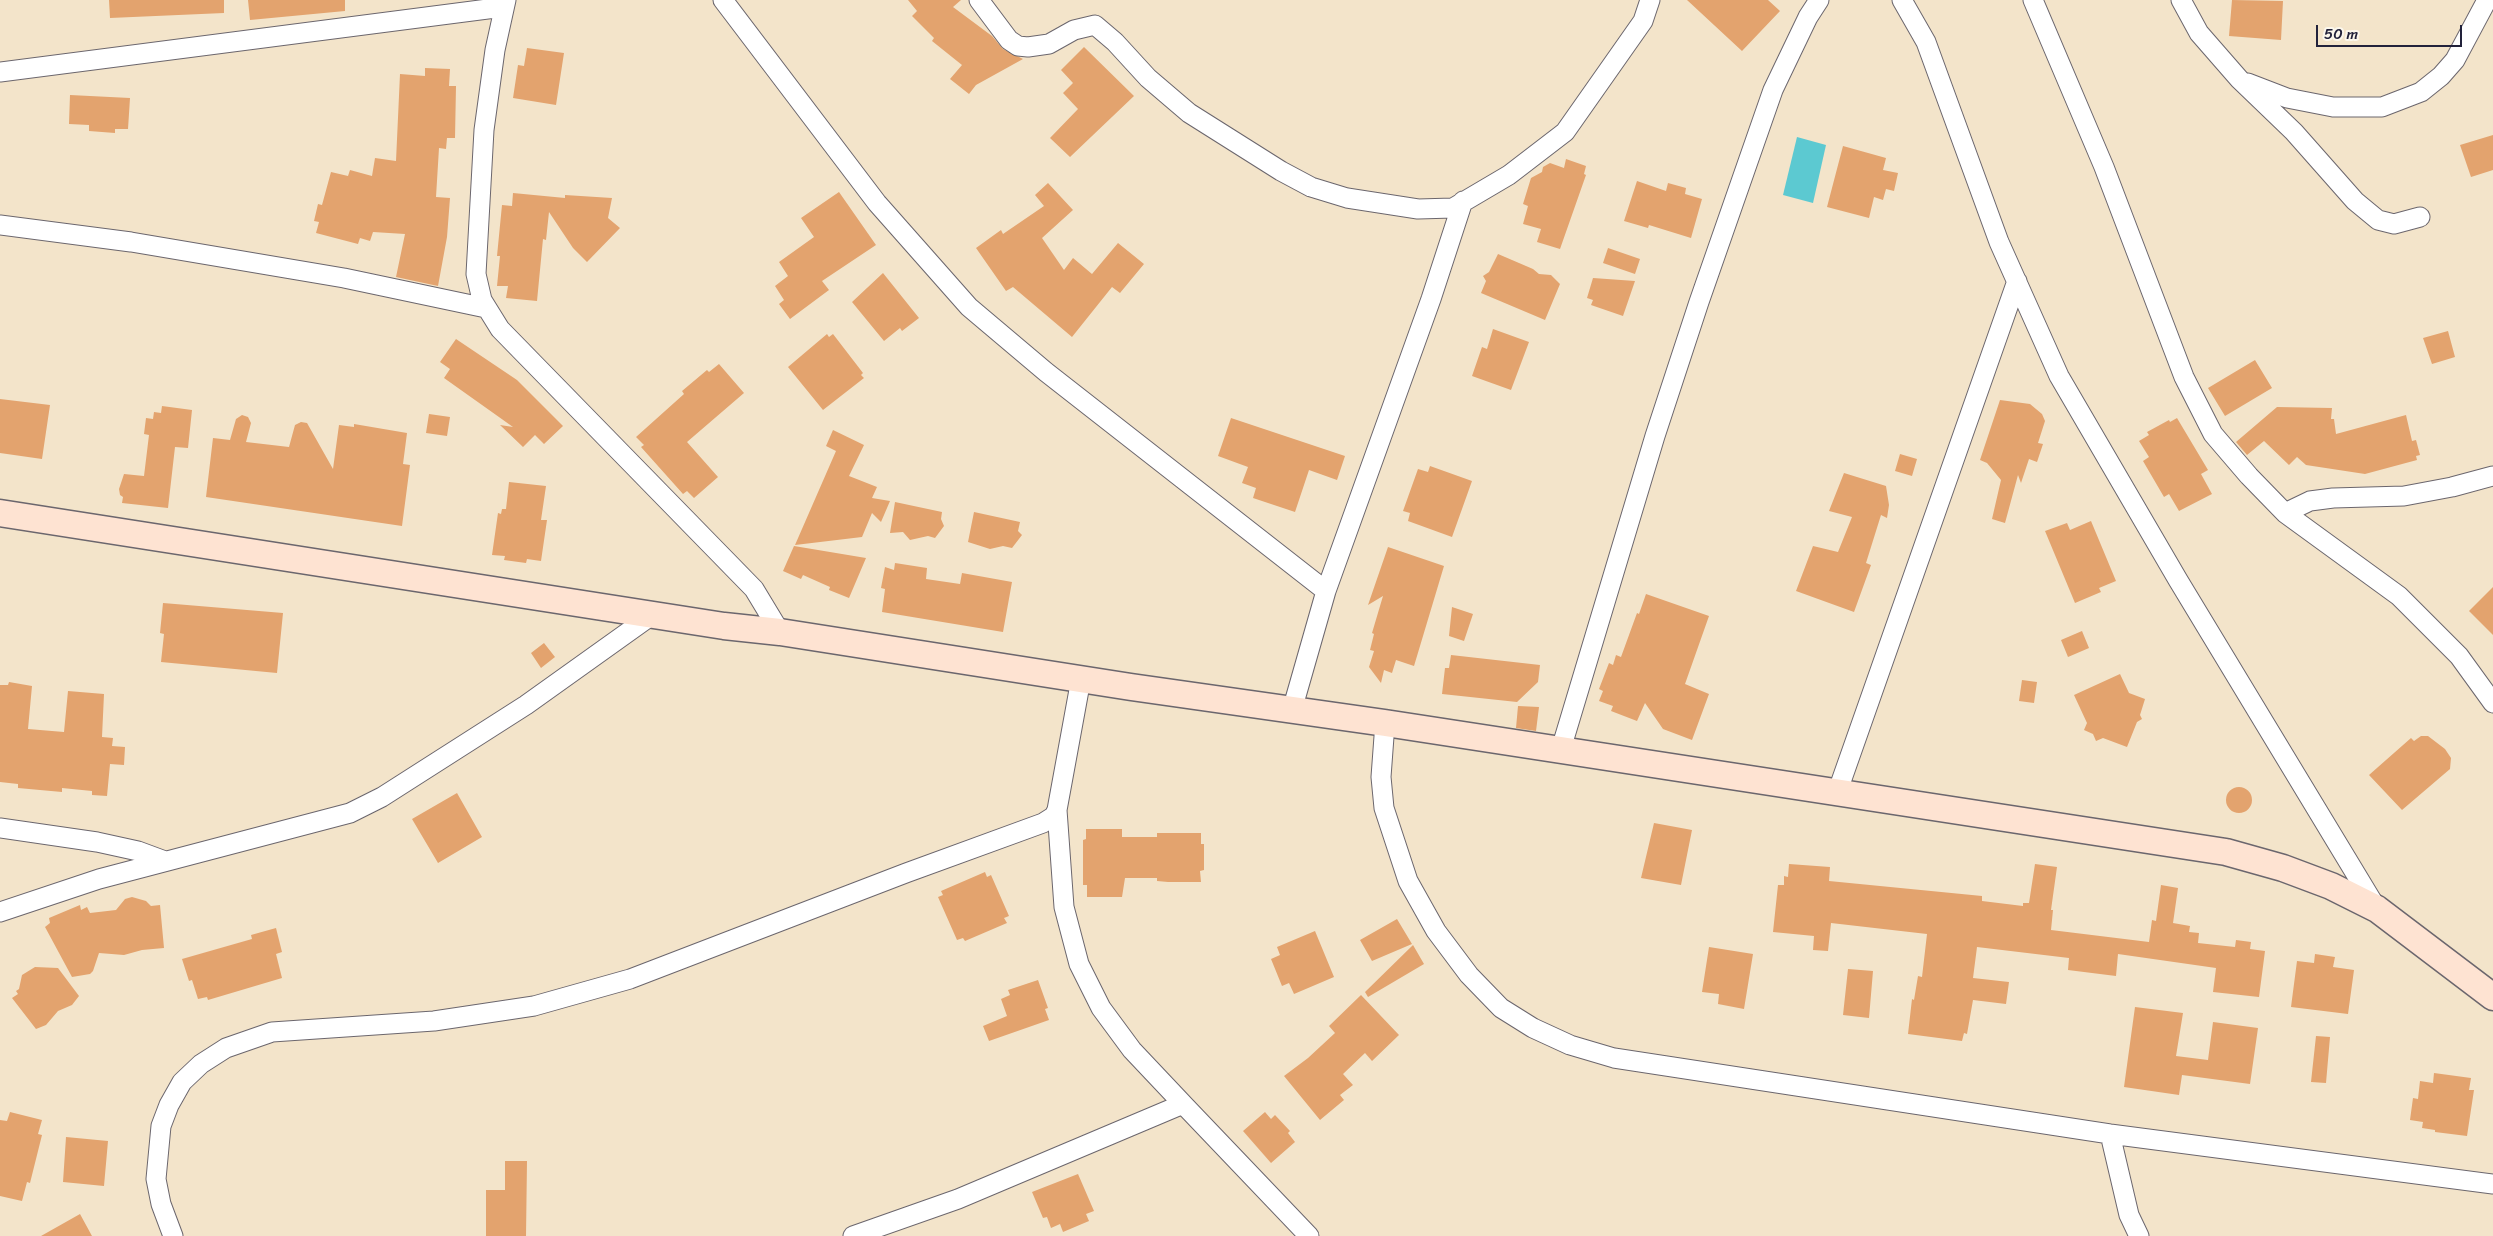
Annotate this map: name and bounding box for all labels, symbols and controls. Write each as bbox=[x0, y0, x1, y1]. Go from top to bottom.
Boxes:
scale bar bbox=[2318, 15, 2464, 47]
text: 50 m bbox=[2324, 21, 2358, 47]

